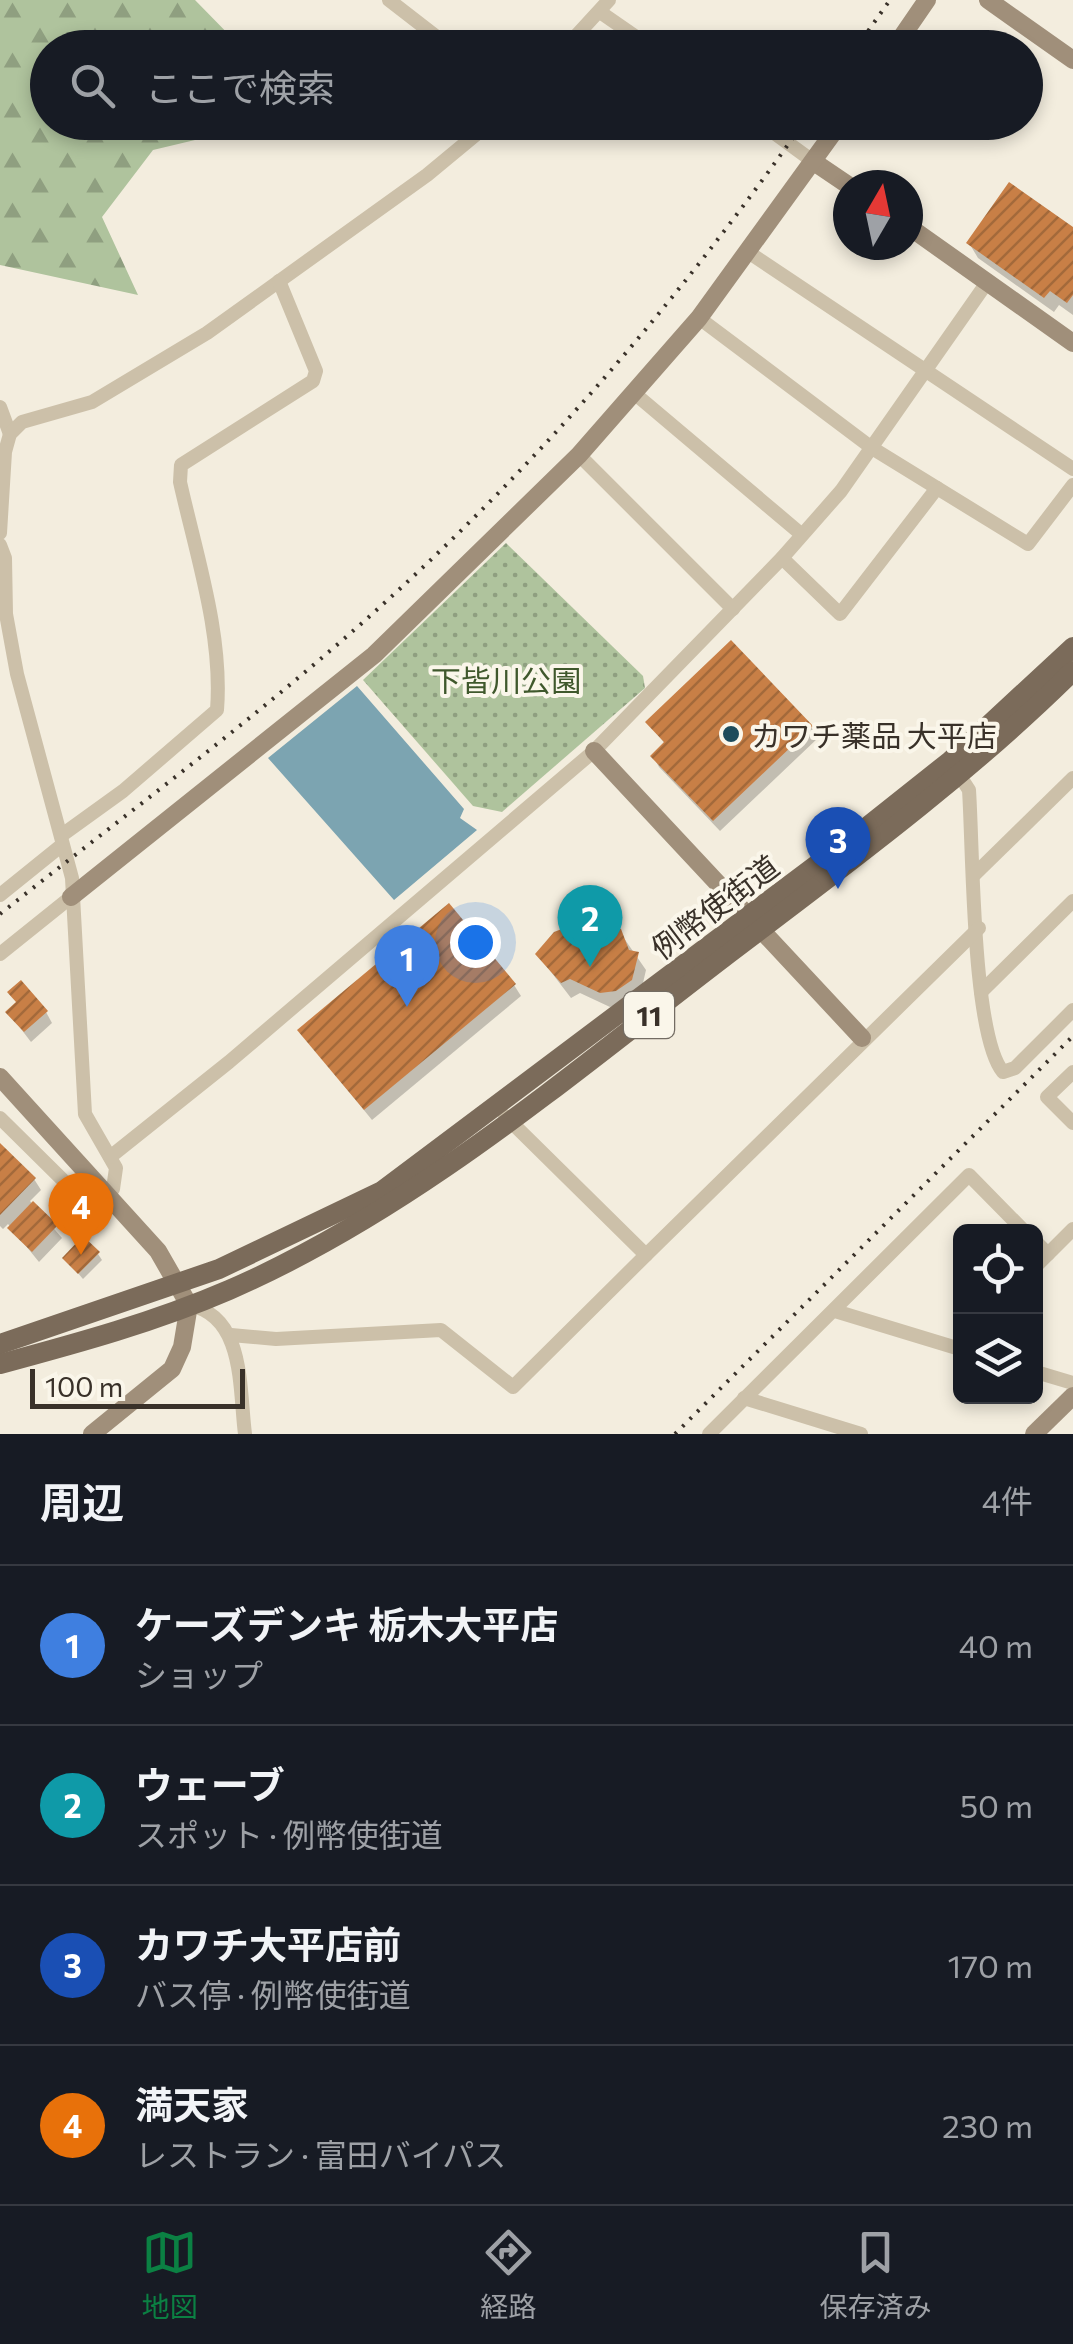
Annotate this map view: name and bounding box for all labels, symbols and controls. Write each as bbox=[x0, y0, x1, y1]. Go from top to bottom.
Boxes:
search box bbox=[30, 30, 1043, 140]
icon: search bbox=[65, 58, 120, 113]
text: ここで検索 bbox=[145, 63, 335, 110]
north arrow bbox=[833, 170, 923, 260]
park label: 下皆川公園 bbox=[431, 661, 581, 698]
place label: カワチ薬品 大平店 bbox=[751, 716, 997, 753]
marker: カワチ薬品 大平店 bbox=[720, 723, 742, 745]
pin: 3 bbox=[806, 806, 870, 889]
street label: 例幣使街道 bbox=[643, 846, 785, 966]
pin: 2 bbox=[558, 884, 622, 967]
your location bbox=[450, 917, 501, 968]
pin: 1 bbox=[374, 924, 440, 1007]
road number: 11 bbox=[624, 992, 674, 1038]
pin: 4 bbox=[48, 1172, 114, 1255]
map controls bbox=[953, 1224, 1043, 1404]
button: locate bbox=[953, 1224, 1043, 1314]
button: layers bbox=[953, 1314, 1043, 1404]
scale bar bbox=[30, 1364, 245, 1408]
text: 100 m bbox=[45, 1369, 123, 1403]
text: 周辺 bbox=[40, 1475, 124, 1527]
text: 4件 bbox=[982, 1480, 1033, 1520]
text: ケーズデンキ 栃木大平店 bbox=[135, 1600, 558, 1647]
text: 1 bbox=[65, 1625, 80, 1665]
text: 40 m bbox=[959, 1625, 1033, 1665]
text: ショップ bbox=[135, 1654, 263, 1694]
text: ウェーブ bbox=[135, 1760, 285, 1807]
text: 2 bbox=[63, 1785, 82, 1825]
text: 50 m bbox=[960, 1785, 1033, 1825]
text: スポット · 例幣使街道 bbox=[135, 1814, 443, 1854]
text: カワチ大平店前 bbox=[135, 1920, 401, 1967]
text: 3 bbox=[63, 1945, 82, 1985]
text: 170 m bbox=[948, 1945, 1033, 1985]
text: バス停 · 例幣使街道 bbox=[135, 1974, 411, 2014]
text: 満天家 bbox=[135, 2080, 249, 2127]
text: 4 bbox=[63, 2105, 82, 2145]
text: 230 m bbox=[942, 2105, 1033, 2145]
text: レストラン · 富田バイパス bbox=[135, 2134, 506, 2174]
tab: 地図 bbox=[141, 2225, 198, 2325]
tab: 経路 bbox=[480, 2225, 537, 2325]
tab: 保存済み bbox=[819, 2225, 932, 2325]

